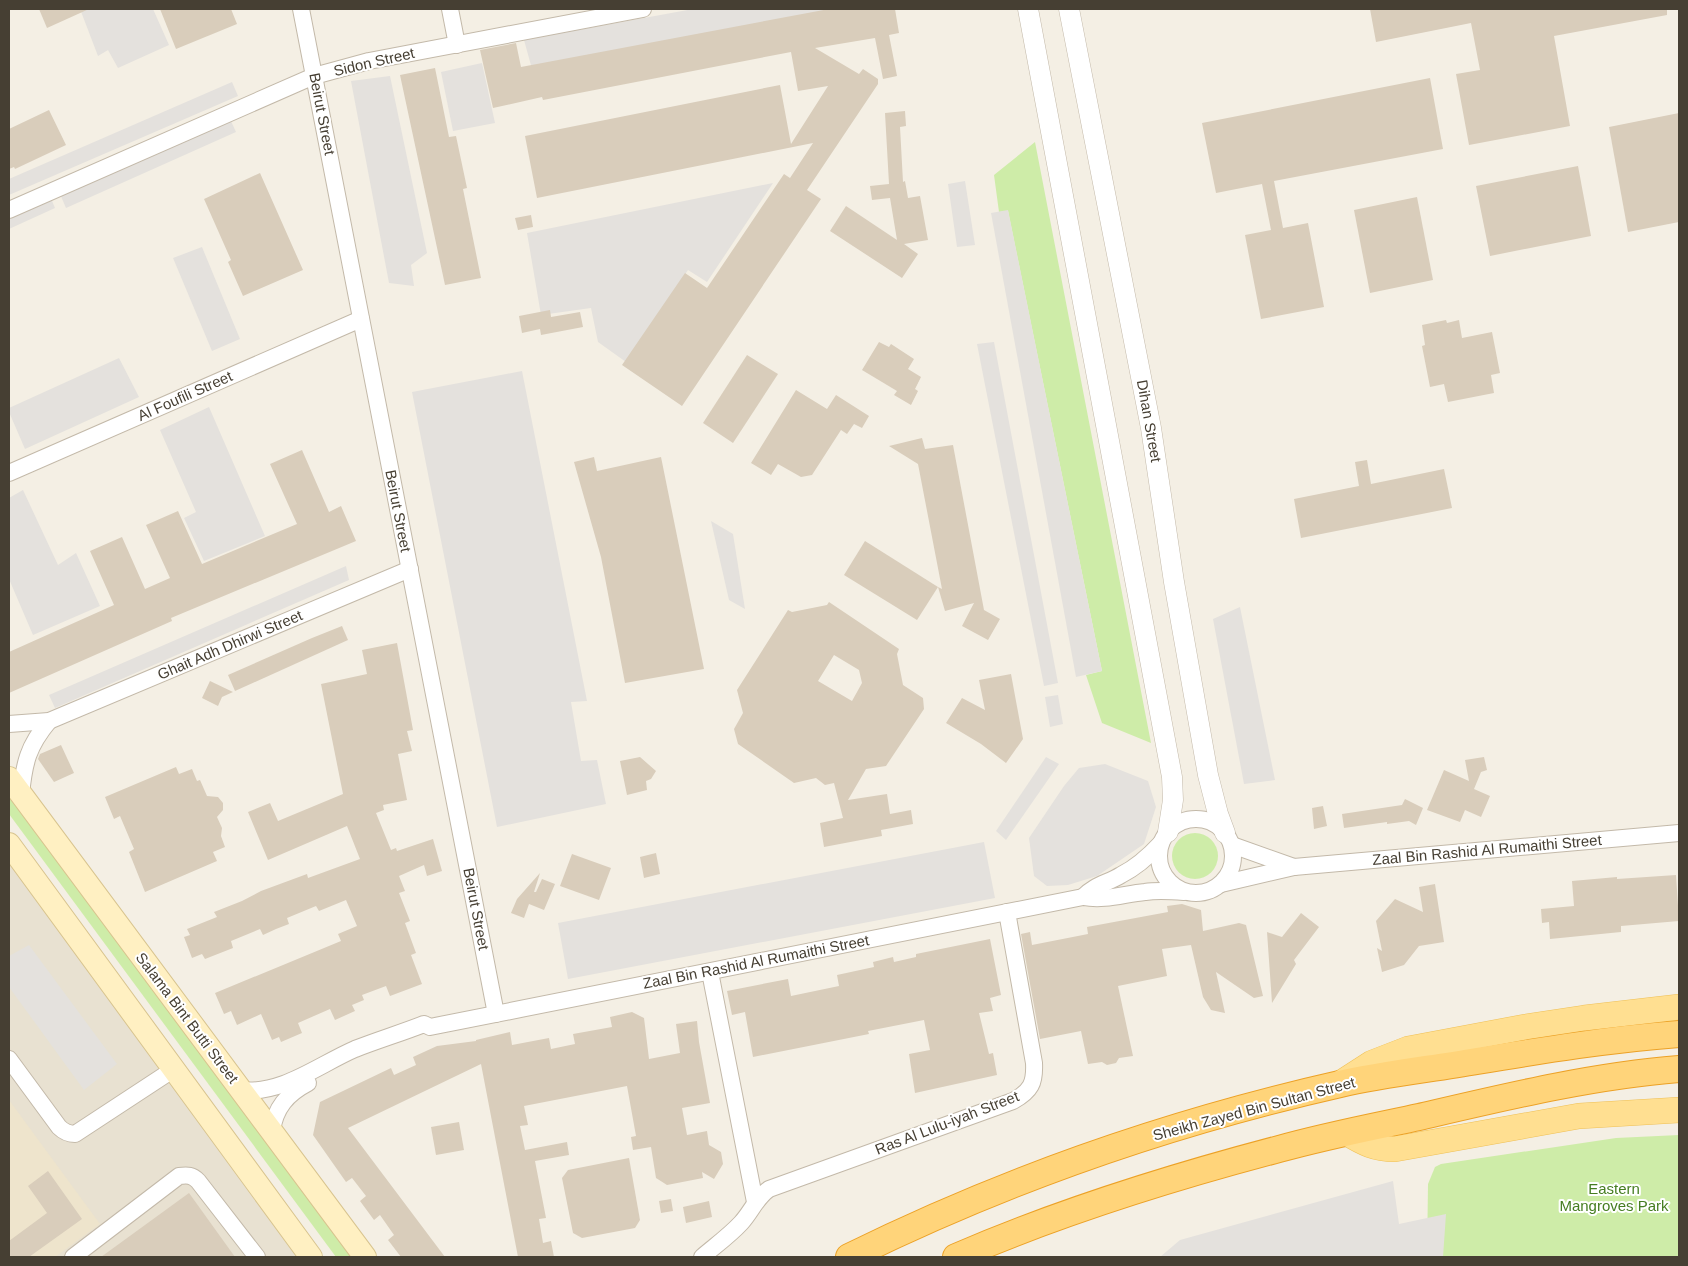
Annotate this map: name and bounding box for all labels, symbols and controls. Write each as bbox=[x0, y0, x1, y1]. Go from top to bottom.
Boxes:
street label: Sidon Street bbox=[332, 44, 417, 79]
street label: Beirut Street bbox=[306, 71, 339, 157]
street label: Al Foufili Street bbox=[135, 367, 235, 424]
street label: Dihan Street bbox=[1134, 378, 1165, 464]
street label: Beirut Street bbox=[382, 468, 415, 554]
street label: Ghait Adh Dhirwi Street bbox=[155, 606, 306, 683]
street label: Zaal Bin Rashid Al Rumaithi Street bbox=[1372, 831, 1603, 868]
street label: Beirut Street bbox=[460, 866, 493, 952]
street label: Zaal Bin Rashid Al Rumaithi Street bbox=[641, 931, 871, 992]
street label: Salama Bint Butti Street bbox=[133, 949, 243, 1087]
street label: Sheikh Zayed Bin Sultan Street bbox=[1151, 1073, 1358, 1144]
street label: Ras Al Lulu-iyah Street bbox=[873, 1087, 1022, 1158]
park label: Eastern Mangroves Park bbox=[1559, 1180, 1669, 1214]

